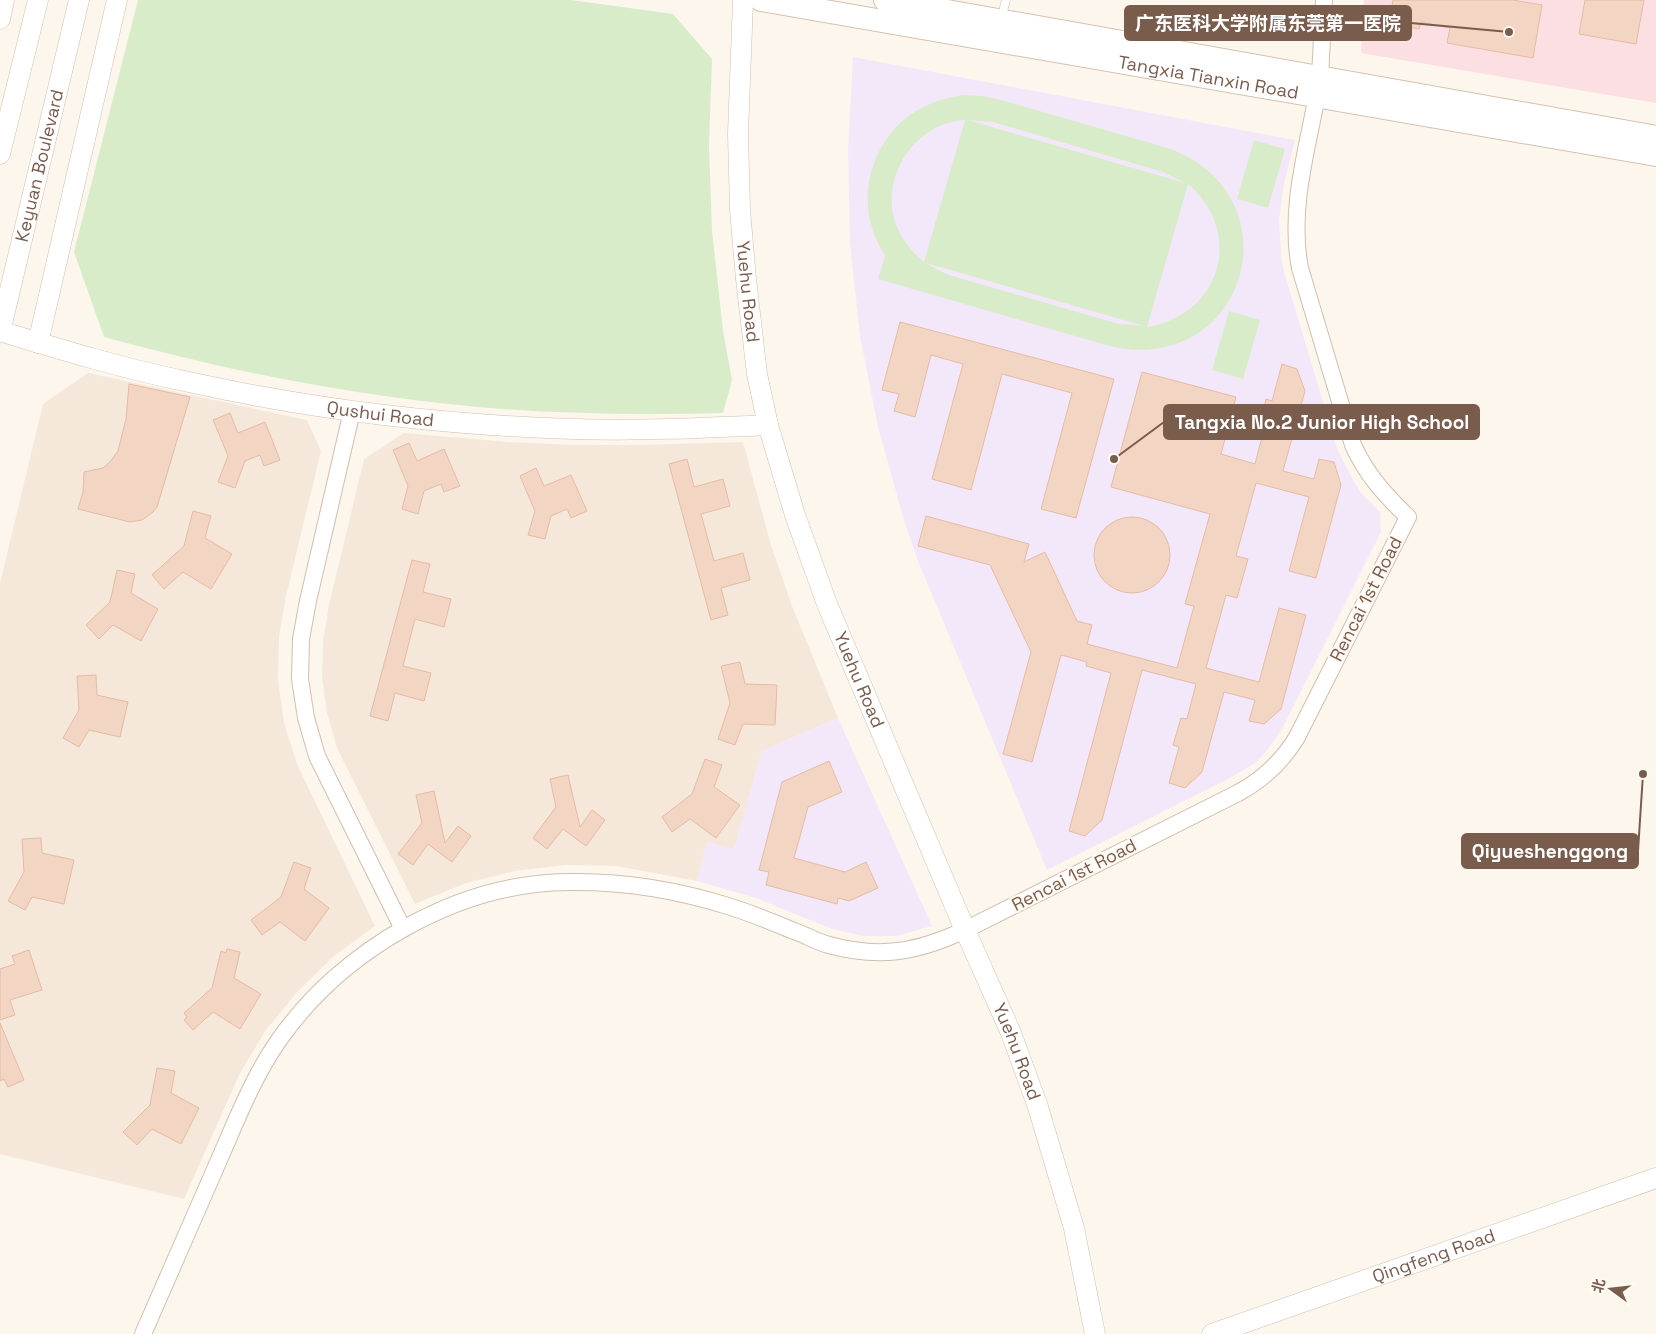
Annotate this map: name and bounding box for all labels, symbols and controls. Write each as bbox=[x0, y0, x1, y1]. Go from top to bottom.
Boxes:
callout: 广东医科大学附属东莞第一医院 bbox=[1125, 6, 1411, 40]
text: 广东医科大学附属东莞第一医院 bbox=[1135, 11, 1401, 36]
street label: Tangxia Tianxin Road bbox=[1116, 50, 1300, 104]
street label: Keyuan Boulevard bbox=[10, 87, 68, 244]
street label: Yuehu Road bbox=[732, 240, 765, 344]
street label: Qushui Road bbox=[325, 396, 435, 431]
callout: Tangxia No.2 Junior High School bbox=[1164, 405, 1479, 439]
text: Tangxia No.2 Junior High School bbox=[1175, 410, 1469, 435]
street label: Rencai 1st Road bbox=[1324, 532, 1407, 665]
street label: Yuehu Road bbox=[829, 628, 890, 731]
street label: Rencai 1st Road bbox=[1007, 833, 1140, 916]
callout: Qiyueshenggong bbox=[1462, 834, 1638, 868]
text: Qiyueshenggong bbox=[1472, 839, 1628, 864]
street label: Yuehu Road bbox=[988, 999, 1046, 1103]
street label: Qingfeng Road bbox=[1369, 1223, 1498, 1288]
north arrow bbox=[1586, 1264, 1636, 1314]
text: 北 bbox=[1588, 1277, 1609, 1295]

